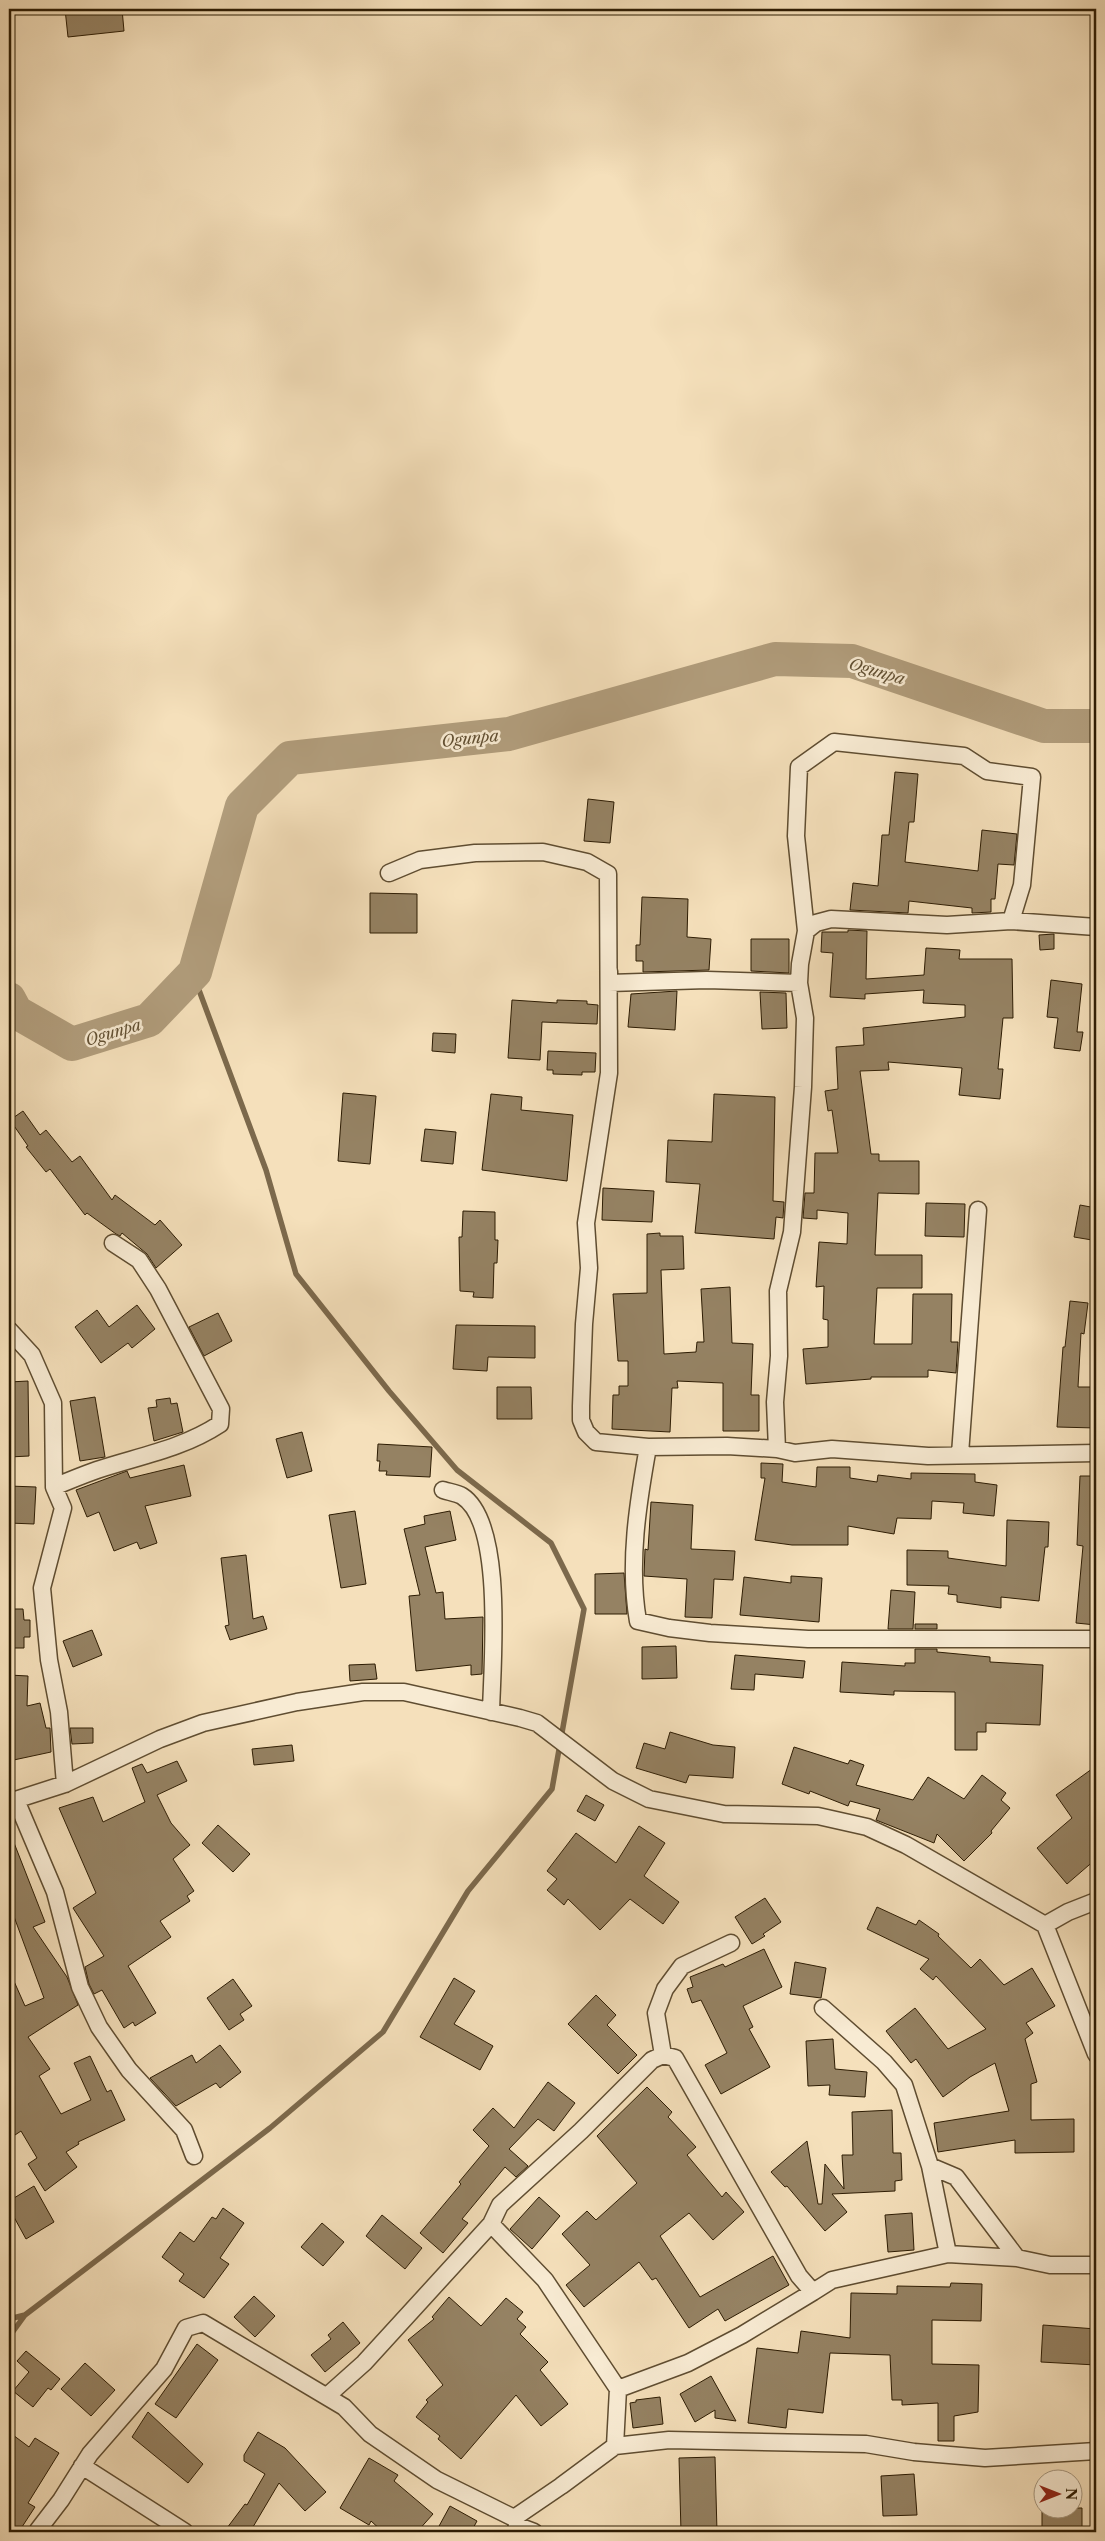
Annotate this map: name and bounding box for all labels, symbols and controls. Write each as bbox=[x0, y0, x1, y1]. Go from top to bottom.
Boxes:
water label: Ogunpa bbox=[847, 653, 908, 689]
water label: Ogunpa bbox=[440, 725, 500, 751]
water label: Ogunpa bbox=[83, 1014, 144, 1050]
north arrow bbox=[1032, 2468, 1082, 2518]
text: N bbox=[1062, 2488, 1080, 2500]

